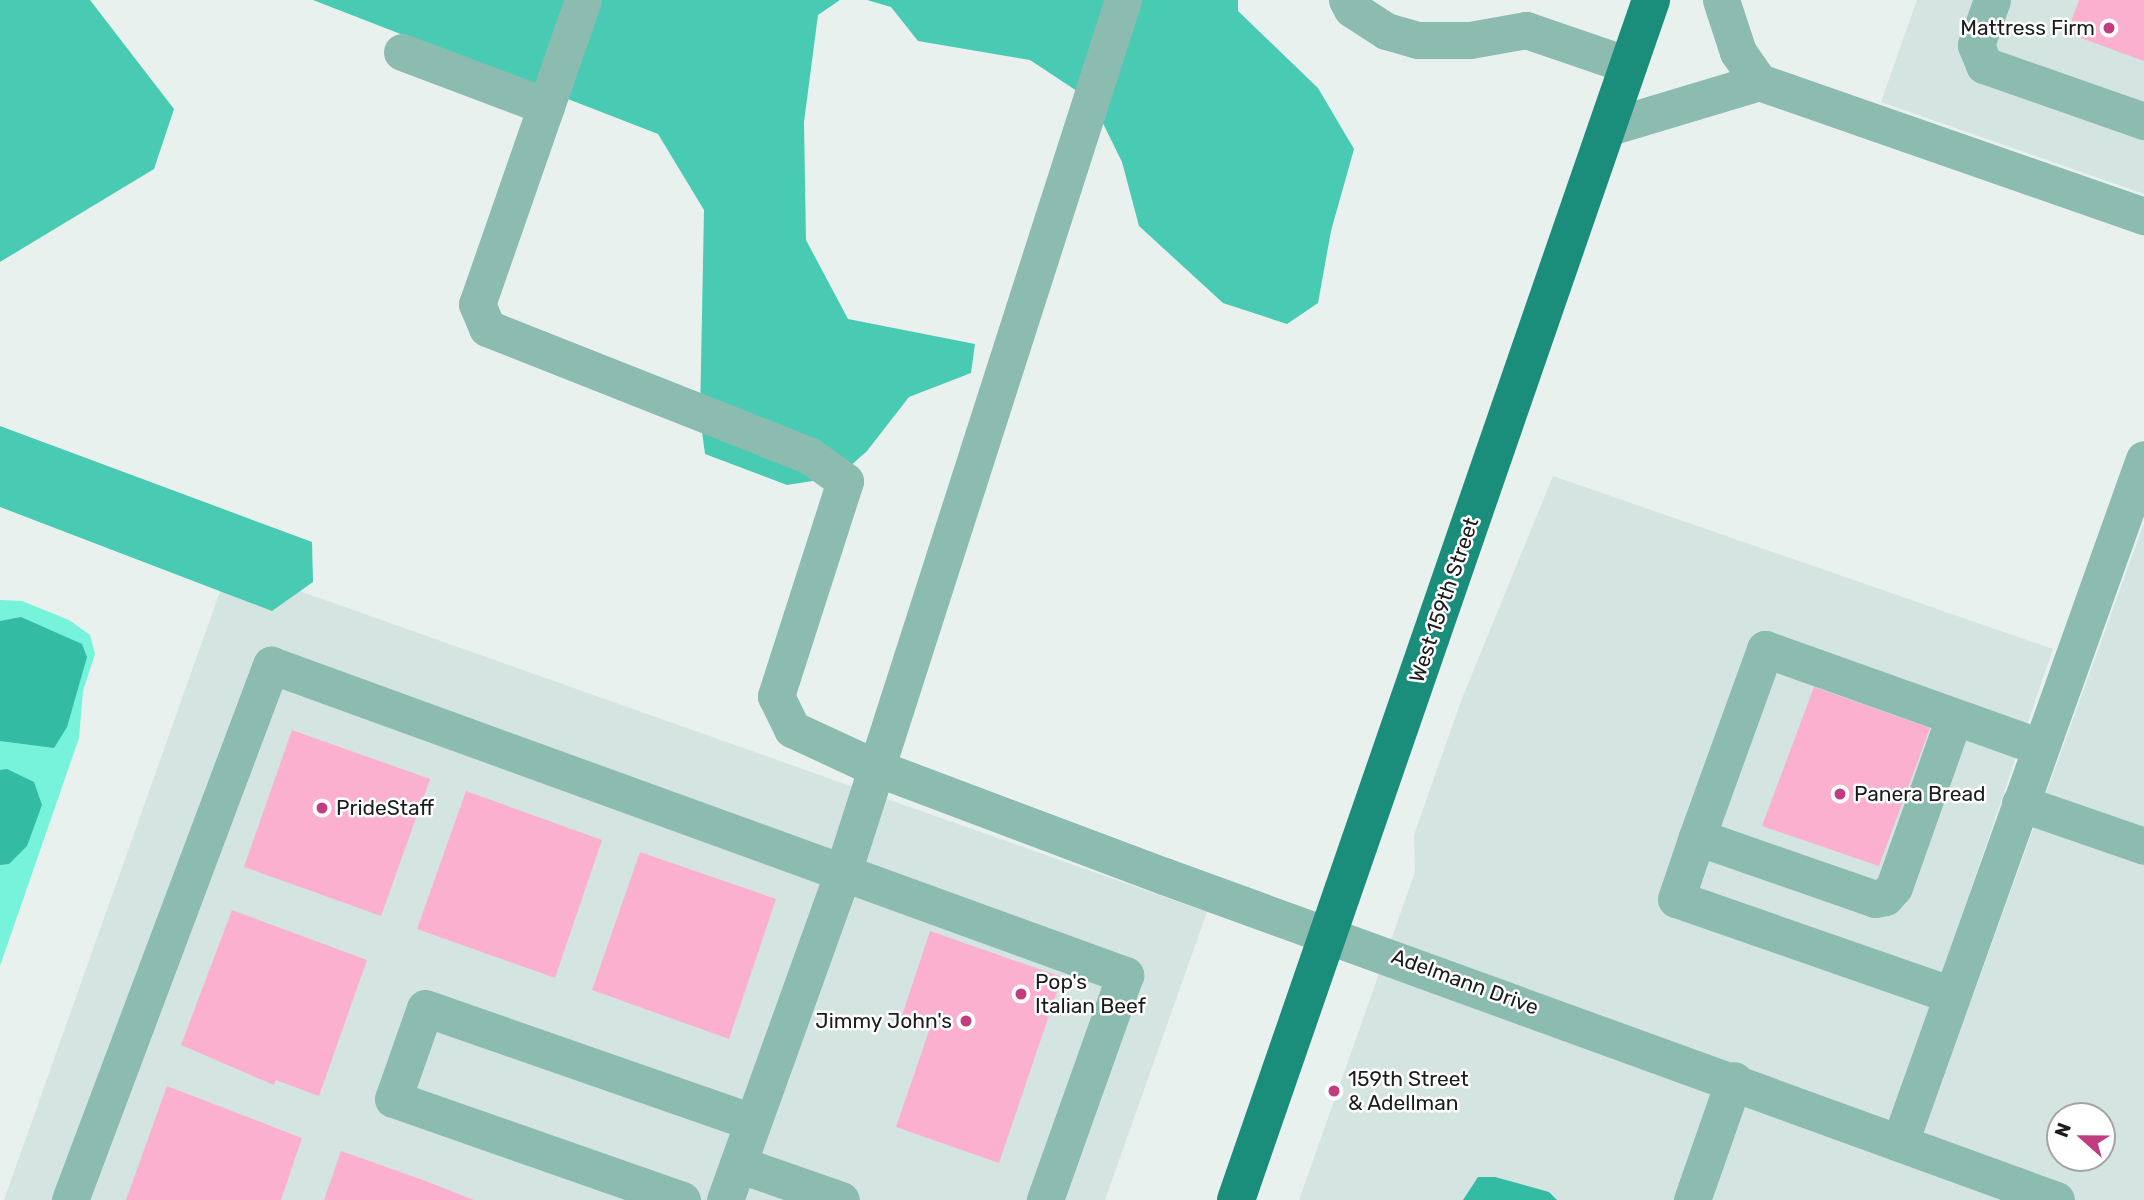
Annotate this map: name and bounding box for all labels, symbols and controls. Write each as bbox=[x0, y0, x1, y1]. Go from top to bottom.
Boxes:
place label: Mattress Firm bbox=[1960, 15, 2095, 41]
marker: Mattress Firm bbox=[2101, 20, 2117, 36]
street label: West 159th Street bbox=[1404, 514, 1484, 686]
place label: Panera Bread bbox=[1854, 781, 1986, 807]
marker: Panera Bread bbox=[1832, 786, 1848, 802]
place label: PrideStaff bbox=[336, 795, 434, 821]
marker: PrideStaff bbox=[314, 800, 330, 816]
street label: Adelmann Drive bbox=[1388, 944, 1542, 1020]
place label: Pop's Italian Beef bbox=[1035, 969, 1146, 1019]
marker: Pop's Italian Beef bbox=[1013, 986, 1029, 1002]
place label: Jimmy John's bbox=[815, 1008, 952, 1034]
marker: Jimmy John's bbox=[958, 1013, 974, 1029]
place label: 159th Street & Adellman bbox=[1348, 1066, 1469, 1116]
marker: 159th Street & Adellman bbox=[1326, 1083, 1342, 1099]
north arrow bbox=[2046, 1102, 2116, 1172]
text: N bbox=[2050, 1120, 2076, 1141]

